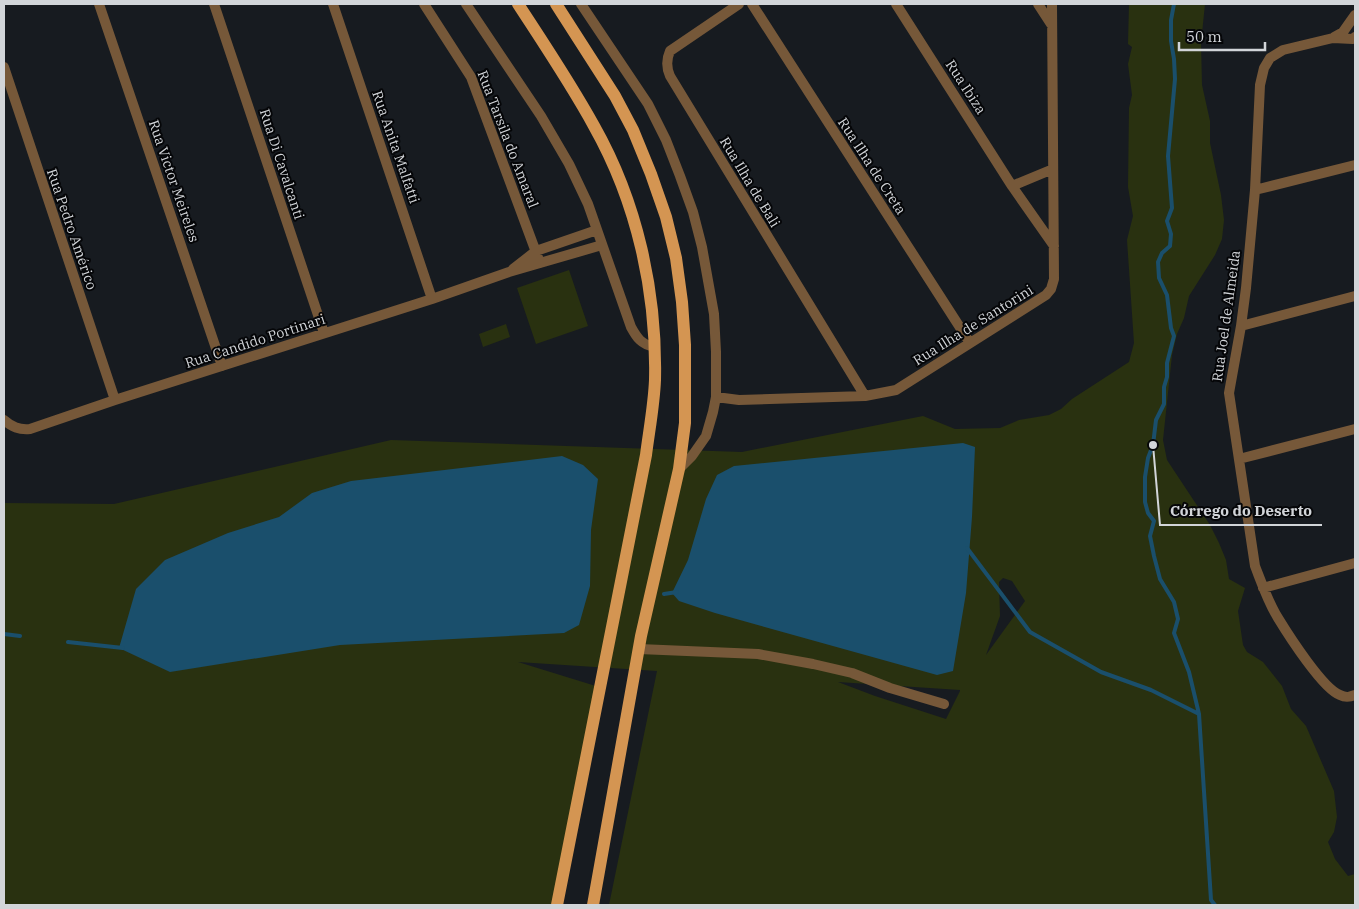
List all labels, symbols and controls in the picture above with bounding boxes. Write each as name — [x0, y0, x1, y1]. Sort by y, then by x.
scale bar — [1179, 20, 1265, 52]
text: 50 m — [1186, 27, 1222, 46]
street label: Rua Ibiza — [942, 56, 990, 118]
street label: Rua Tarsila do Amaral — [473, 68, 543, 210]
street label: Rua Anita Malfatti — [368, 88, 424, 206]
street label: Rua Di Cavalcanti — [256, 106, 308, 222]
street label: Rua Ilha de Creta — [834, 114, 910, 218]
street label: Rua Victor Meireles — [145, 117, 203, 245]
street label: Rua Ilha de Bali — [716, 133, 784, 231]
street label: Rua Pedro Américo — [43, 166, 101, 292]
street label: Rua Joel de Almeida — [1208, 249, 1244, 383]
street label: Rua Ilha de Santorini — [910, 281, 1036, 369]
street label: Rua Candido Portinari — [183, 310, 327, 372]
callout: Córrego do Deserto — [1160, 495, 1322, 525]
text: Córrego do Deserto — [1170, 501, 1312, 520]

